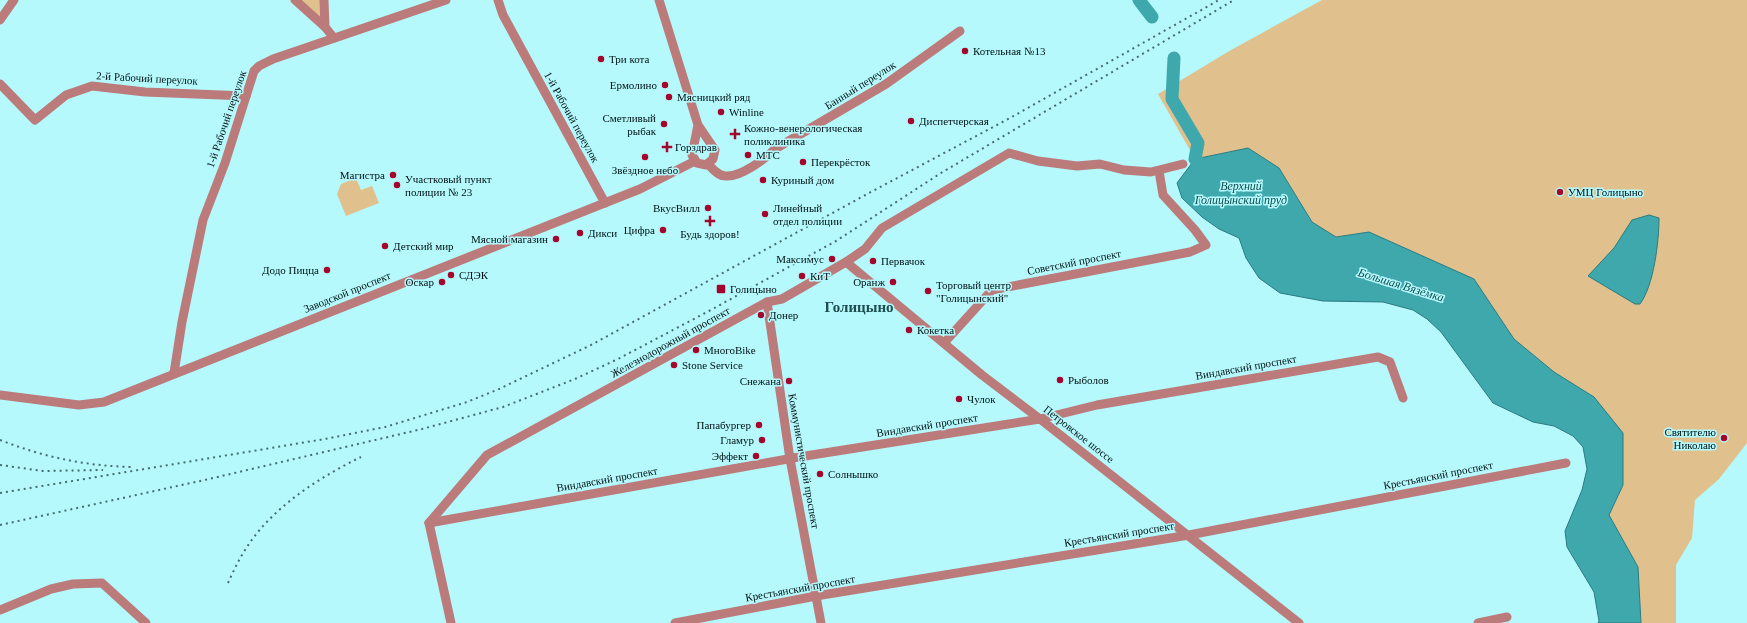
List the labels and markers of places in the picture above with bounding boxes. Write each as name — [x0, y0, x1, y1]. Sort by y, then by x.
place label: Котельная №13 — [973, 45, 1046, 57]
marker: Котельная №13 — [960, 46, 970, 56]
place label: Три кота — [609, 53, 650, 65]
marker: Три кота — [596, 54, 606, 64]
place label: Ермолино — [610, 79, 657, 91]
marker: Ермолино — [660, 80, 670, 90]
place label: Мясницкий ряд — [677, 91, 751, 103]
marker: Мясницкий ряд — [664, 92, 674, 102]
place label: Winline — [729, 106, 764, 118]
marker: Winline — [716, 107, 726, 117]
place label: Сметливый рыбак — [602, 112, 657, 137]
place label: Диспетчерская — [919, 115, 989, 127]
marker: Диспетчерская — [906, 116, 916, 126]
marker: Сметливый рыбак — [659, 119, 669, 129]
place label: Кожно-венерологическая поликлиника — [744, 122, 862, 147]
marker: Кожно-венерологическая поликлиника — [729, 128, 741, 140]
place label: Горздрав — [675, 141, 717, 153]
marker: Горздрав — [662, 142, 672, 152]
place label: МТС — [756, 149, 780, 161]
marker: МТС — [743, 150, 753, 160]
marker: Звёздное небо — [640, 152, 650, 162]
place label: Перекрёсток — [811, 156, 871, 168]
marker: Перекрёсток — [798, 157, 808, 167]
place label: Звёздное небо — [612, 164, 679, 176]
place label: Магистра — [340, 169, 385, 181]
marker: Магистра — [388, 170, 398, 180]
place label: Участковый пункт полиции № 23 — [405, 173, 492, 198]
place label: Куриный дом — [771, 174, 834, 186]
marker: Куриный дом — [758, 175, 768, 185]
marker: Участковый пункт полиции № 23 — [392, 180, 402, 190]
place label: УМЦ Голицыно — [1568, 186, 1644, 198]
marker: УМЦ Голицыно — [1555, 187, 1565, 197]
place label: ВкусВилл — [653, 202, 700, 214]
place label: Линейный отдел полиции — [773, 202, 842, 227]
marker: ВкусВилл — [703, 203, 713, 213]
marker: Линейный отдел полиции — [760, 209, 770, 219]
marker: Будь здоров! — [705, 216, 715, 226]
place label: Цифра — [624, 224, 655, 236]
marker: Цифра — [658, 225, 668, 235]
place label: Дикси — [588, 227, 617, 239]
marker: Дикси — [575, 228, 585, 238]
place label: Будь здоров! — [680, 228, 740, 240]
place label: Мясной магазин — [471, 233, 548, 245]
marker: Мясной магазин — [551, 234, 561, 244]
place label: Детский мир — [393, 240, 454, 252]
marker: Детский мир — [380, 241, 390, 251]
place label: Максимус — [776, 253, 824, 265]
marker: Максимус — [827, 254, 837, 264]
place label: Первачок — [881, 255, 926, 267]
marker: Первачок — [868, 256, 878, 266]
place label: Додо Пицца — [262, 264, 319, 276]
marker: Додо Пицца — [322, 265, 332, 275]
place label: СДЭК — [459, 269, 489, 281]
marker: СДЭК — [446, 270, 456, 280]
place label: КиТ — [810, 270, 830, 282]
marker: КиТ — [797, 271, 807, 281]
place label: Оскар — [406, 276, 434, 288]
place label: Оранж — [853, 276, 885, 288]
marker: Оскар — [437, 277, 447, 287]
marker: Оранж — [888, 277, 898, 287]
place label: Торговый центр "Голицынский" — [936, 279, 1011, 304]
marker: Голицыно — [715, 283, 727, 295]
place label: Голицыно — [730, 283, 777, 295]
marker: Торговый центр "Голицынский" — [923, 286, 933, 296]
place label: Донер — [769, 309, 799, 321]
marker: Донер — [756, 310, 766, 320]
place label: Кокетка — [917, 324, 954, 336]
marker: Кокетка — [904, 325, 914, 335]
place label: МногоBike — [704, 344, 756, 356]
marker: МногоBike — [691, 345, 701, 355]
place label: Stone Service — [682, 359, 743, 371]
marker: Stone Service — [669, 360, 679, 370]
place label: Рыболов — [1068, 374, 1109, 386]
place label: Снежана — [740, 375, 781, 387]
marker: Рыболов — [1055, 375, 1065, 385]
marker: Снежана — [784, 376, 794, 386]
place label: Чулок — [967, 393, 996, 405]
marker: Чулок — [954, 394, 964, 404]
place label: Папабургер — [697, 419, 751, 431]
marker: Папабургер — [754, 420, 764, 430]
place label: Святителю Николаю — [1664, 426, 1716, 451]
marker: Святителю Николаю — [1719, 433, 1729, 443]
place label: Гламур — [720, 434, 754, 446]
marker: Гламур — [757, 435, 767, 445]
place label: Эффект — [712, 450, 748, 462]
marker: Эффект — [751, 451, 761, 461]
place label: Солнышко — [828, 468, 879, 480]
marker: Солнышко — [815, 469, 825, 479]

